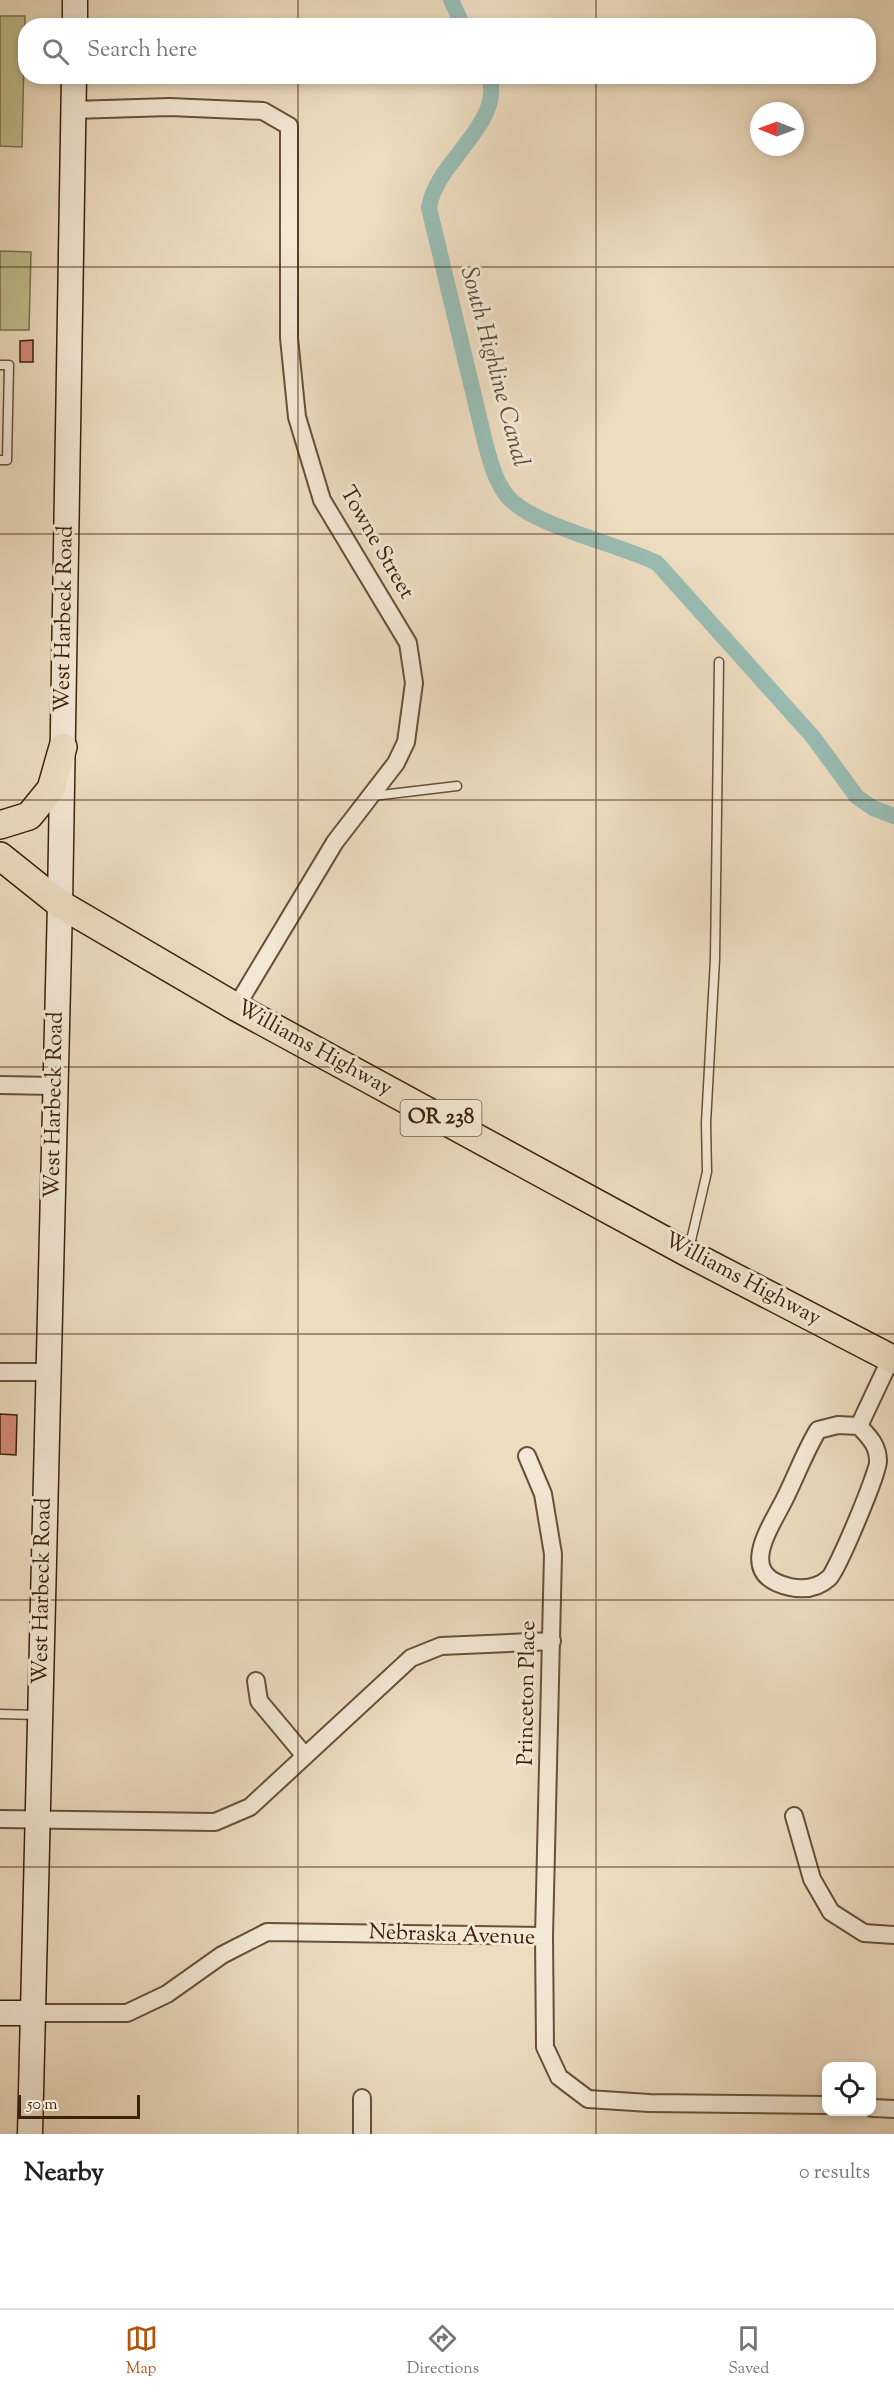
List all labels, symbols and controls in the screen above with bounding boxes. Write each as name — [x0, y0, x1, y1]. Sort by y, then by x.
search box — [18, 18, 876, 84]
icon: search — [39, 35, 72, 68]
text: Search here — [87, 35, 197, 67]
north arrow — [750, 102, 804, 156]
water label: South Highline Canal — [451, 263, 537, 471]
street label: Towne Street — [331, 480, 422, 606]
street label: West Harbeck Road — [47, 525, 83, 713]
street label: Williams Highway — [230, 993, 398, 1105]
street label: West Harbeck Road — [37, 1011, 73, 1199]
road number: OR 238 — [400, 1100, 482, 1136]
street label: Williams Highway — [658, 1225, 826, 1335]
street label: West Harbeck Road — [25, 1497, 61, 1685]
street label: Princeton Place — [511, 1620, 545, 1766]
street label: Nebraska Avenue — [368, 1917, 536, 1955]
map controls — [822, 2062, 876, 2116]
button: locate — [822, 2062, 876, 2116]
scale bar — [18, 2092, 140, 2120]
text: 50 m — [27, 2094, 58, 2117]
text: Nearby — [24, 2155, 104, 2192]
text: 0 results — [799, 2159, 870, 2188]
tab: Map — [125, 2322, 158, 2381]
tab: Directions — [407, 2322, 479, 2381]
tab: Saved — [728, 2322, 769, 2381]

